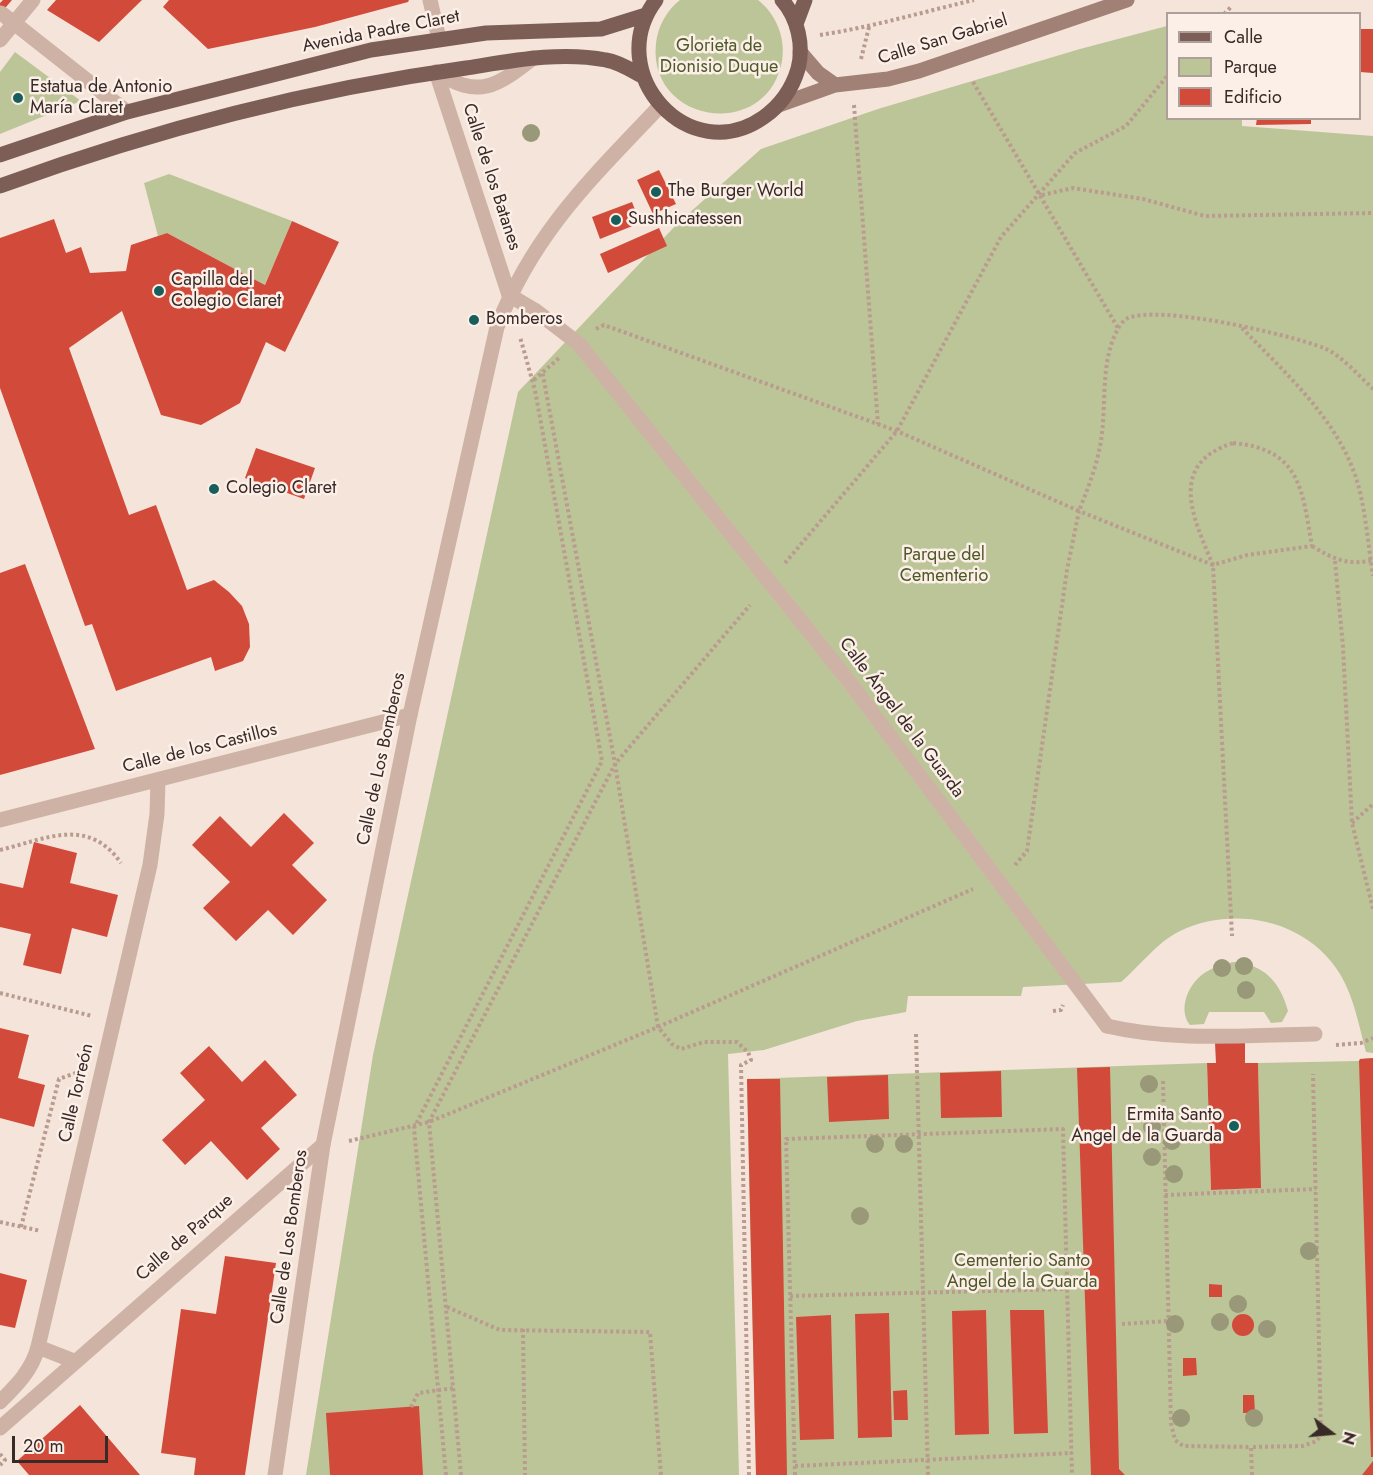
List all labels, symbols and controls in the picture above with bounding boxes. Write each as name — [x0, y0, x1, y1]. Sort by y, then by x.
street label: Avenida Padre Claret — [301, 6, 461, 58]
street label: Calle San Gabriel — [876, 10, 1010, 70]
legend — [1166, 12, 1361, 120]
text: Calle — [1224, 24, 1263, 50]
park label: Glorieta de Dionisio Duque — [660, 36, 778, 78]
text: Parque — [1224, 54, 1277, 80]
place label: Estatua de Antonio María Claret — [30, 77, 172, 119]
text: Edificio — [1224, 84, 1282, 110]
marker: Estatua de Antonio María Claret — [11, 91, 25, 105]
street label: Calle de los Batanes — [457, 101, 525, 253]
place label: The Burger World — [668, 181, 804, 203]
marker: The Burger World — [649, 185, 663, 199]
place label: Sushhicatessen — [628, 209, 742, 231]
marker: Sushhicatessen — [609, 213, 623, 227]
place label: Capilla del Colegio Claret — [171, 270, 281, 312]
marker: Capilla del Colegio Claret — [152, 284, 166, 298]
place label: Bomberos — [486, 309, 562, 331]
marker: Bomberos — [467, 313, 481, 327]
place label: Colegio Claret — [226, 478, 336, 500]
marker: Colegio Claret — [207, 482, 221, 496]
park label: Parque del Cementerio — [900, 545, 988, 588]
street label: Calle Ángel de la Guarda — [834, 634, 968, 802]
street label: Calle de Los Bomberos — [353, 671, 411, 847]
street label: Calle de los Castillos — [121, 719, 279, 779]
street label: Calle Torreón — [55, 1041, 99, 1145]
place label: Ermita Santo Angel de la Guarda — [1071, 1105, 1222, 1148]
marker: Ermita Santo Angel de la Guarda — [1227, 1119, 1241, 1133]
street label: Calle de Los Bomberos — [267, 1148, 313, 1326]
street label: Calle de Parque — [132, 1190, 238, 1286]
park label: Cementerio Santo Angel de la Guarda — [947, 1251, 1097, 1294]
north arrow — [1301, 1403, 1361, 1463]
scale bar — [15, 1424, 111, 1462]
text: N — [1336, 1429, 1362, 1447]
text: 20 m — [23, 1433, 63, 1459]

